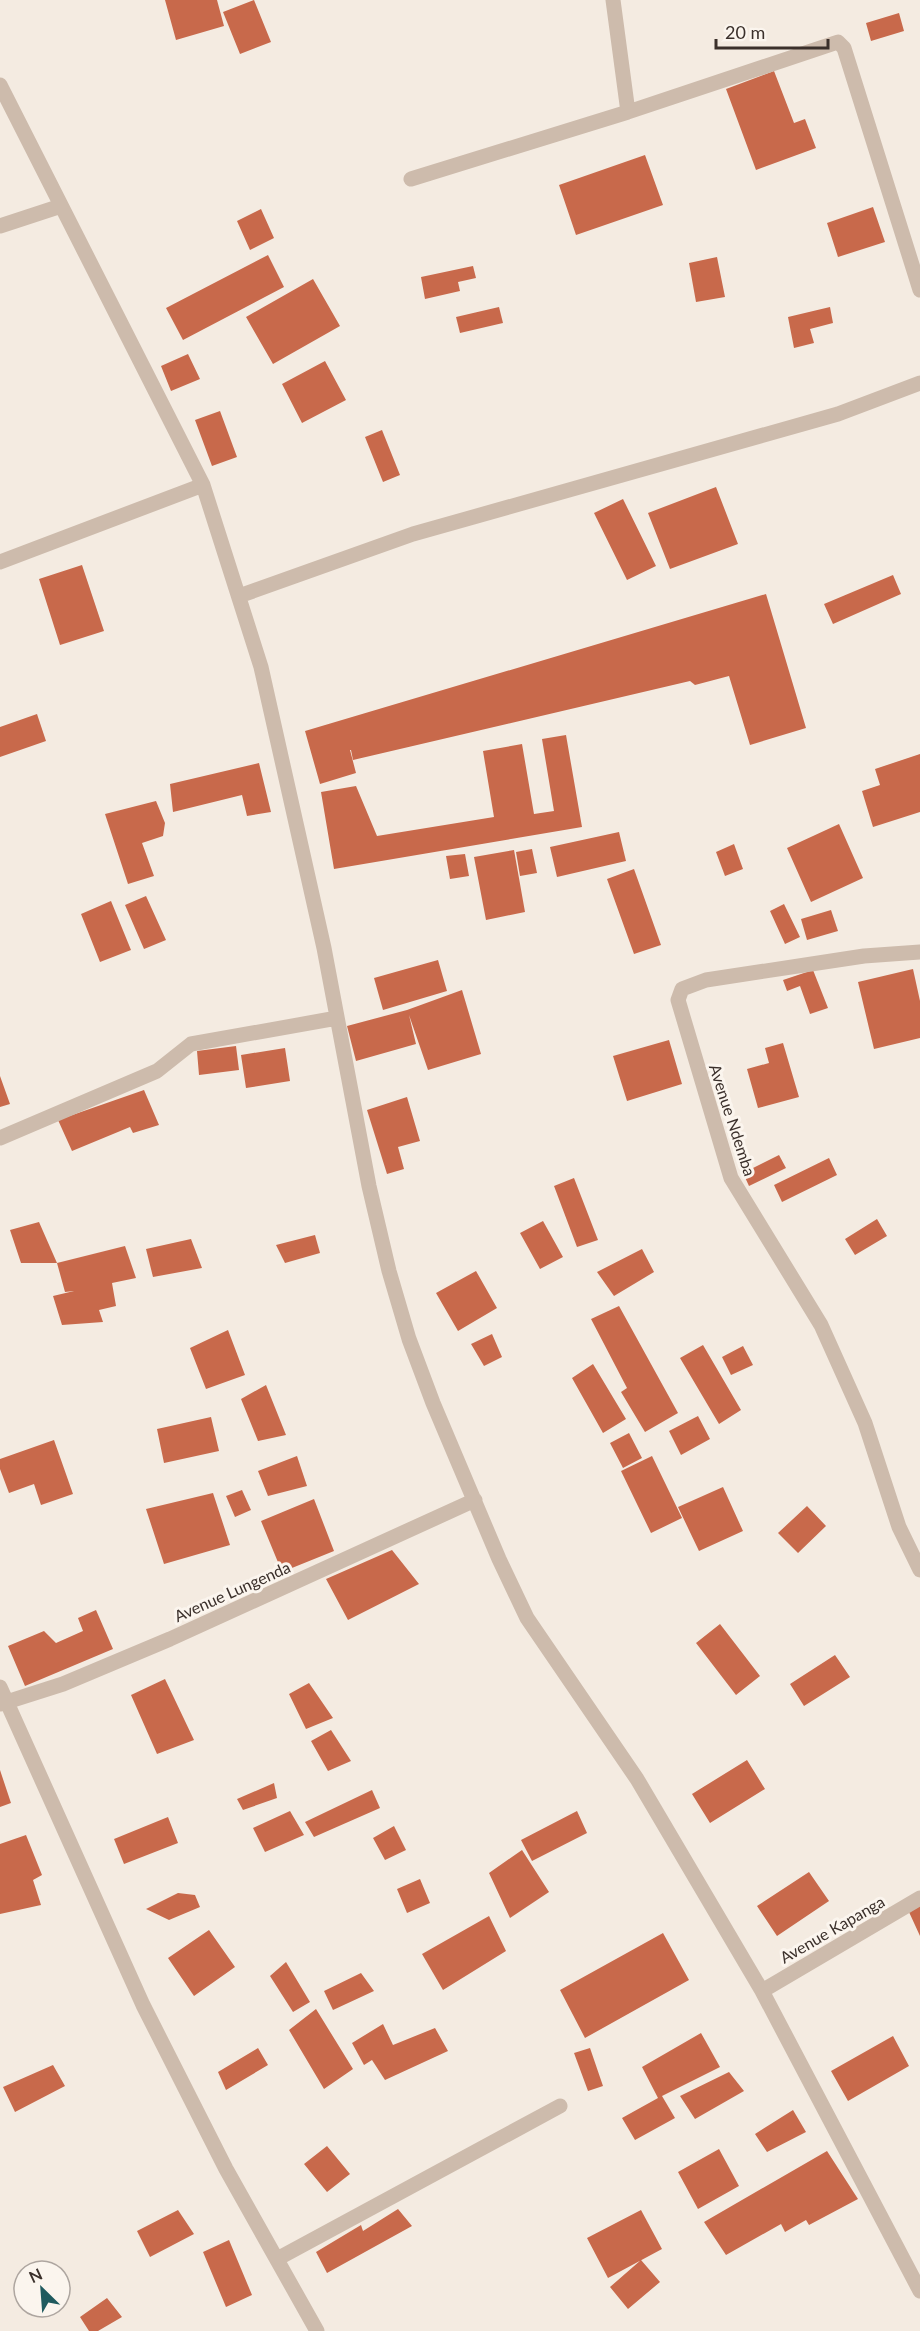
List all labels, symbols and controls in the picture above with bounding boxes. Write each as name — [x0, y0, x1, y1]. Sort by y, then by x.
scale bar — [716, 12, 828, 50]
text: 20 m — [725, 21, 765, 43]
street label: Avenue Ndemba — [706, 1062, 760, 1178]
street label: Avenue Lungenda — [171, 1557, 293, 1625]
street label: Avenue Kapanga — [776, 1891, 888, 1967]
north arrow — [12, 2259, 72, 2319]
text: N — [26, 2264, 45, 2286]

